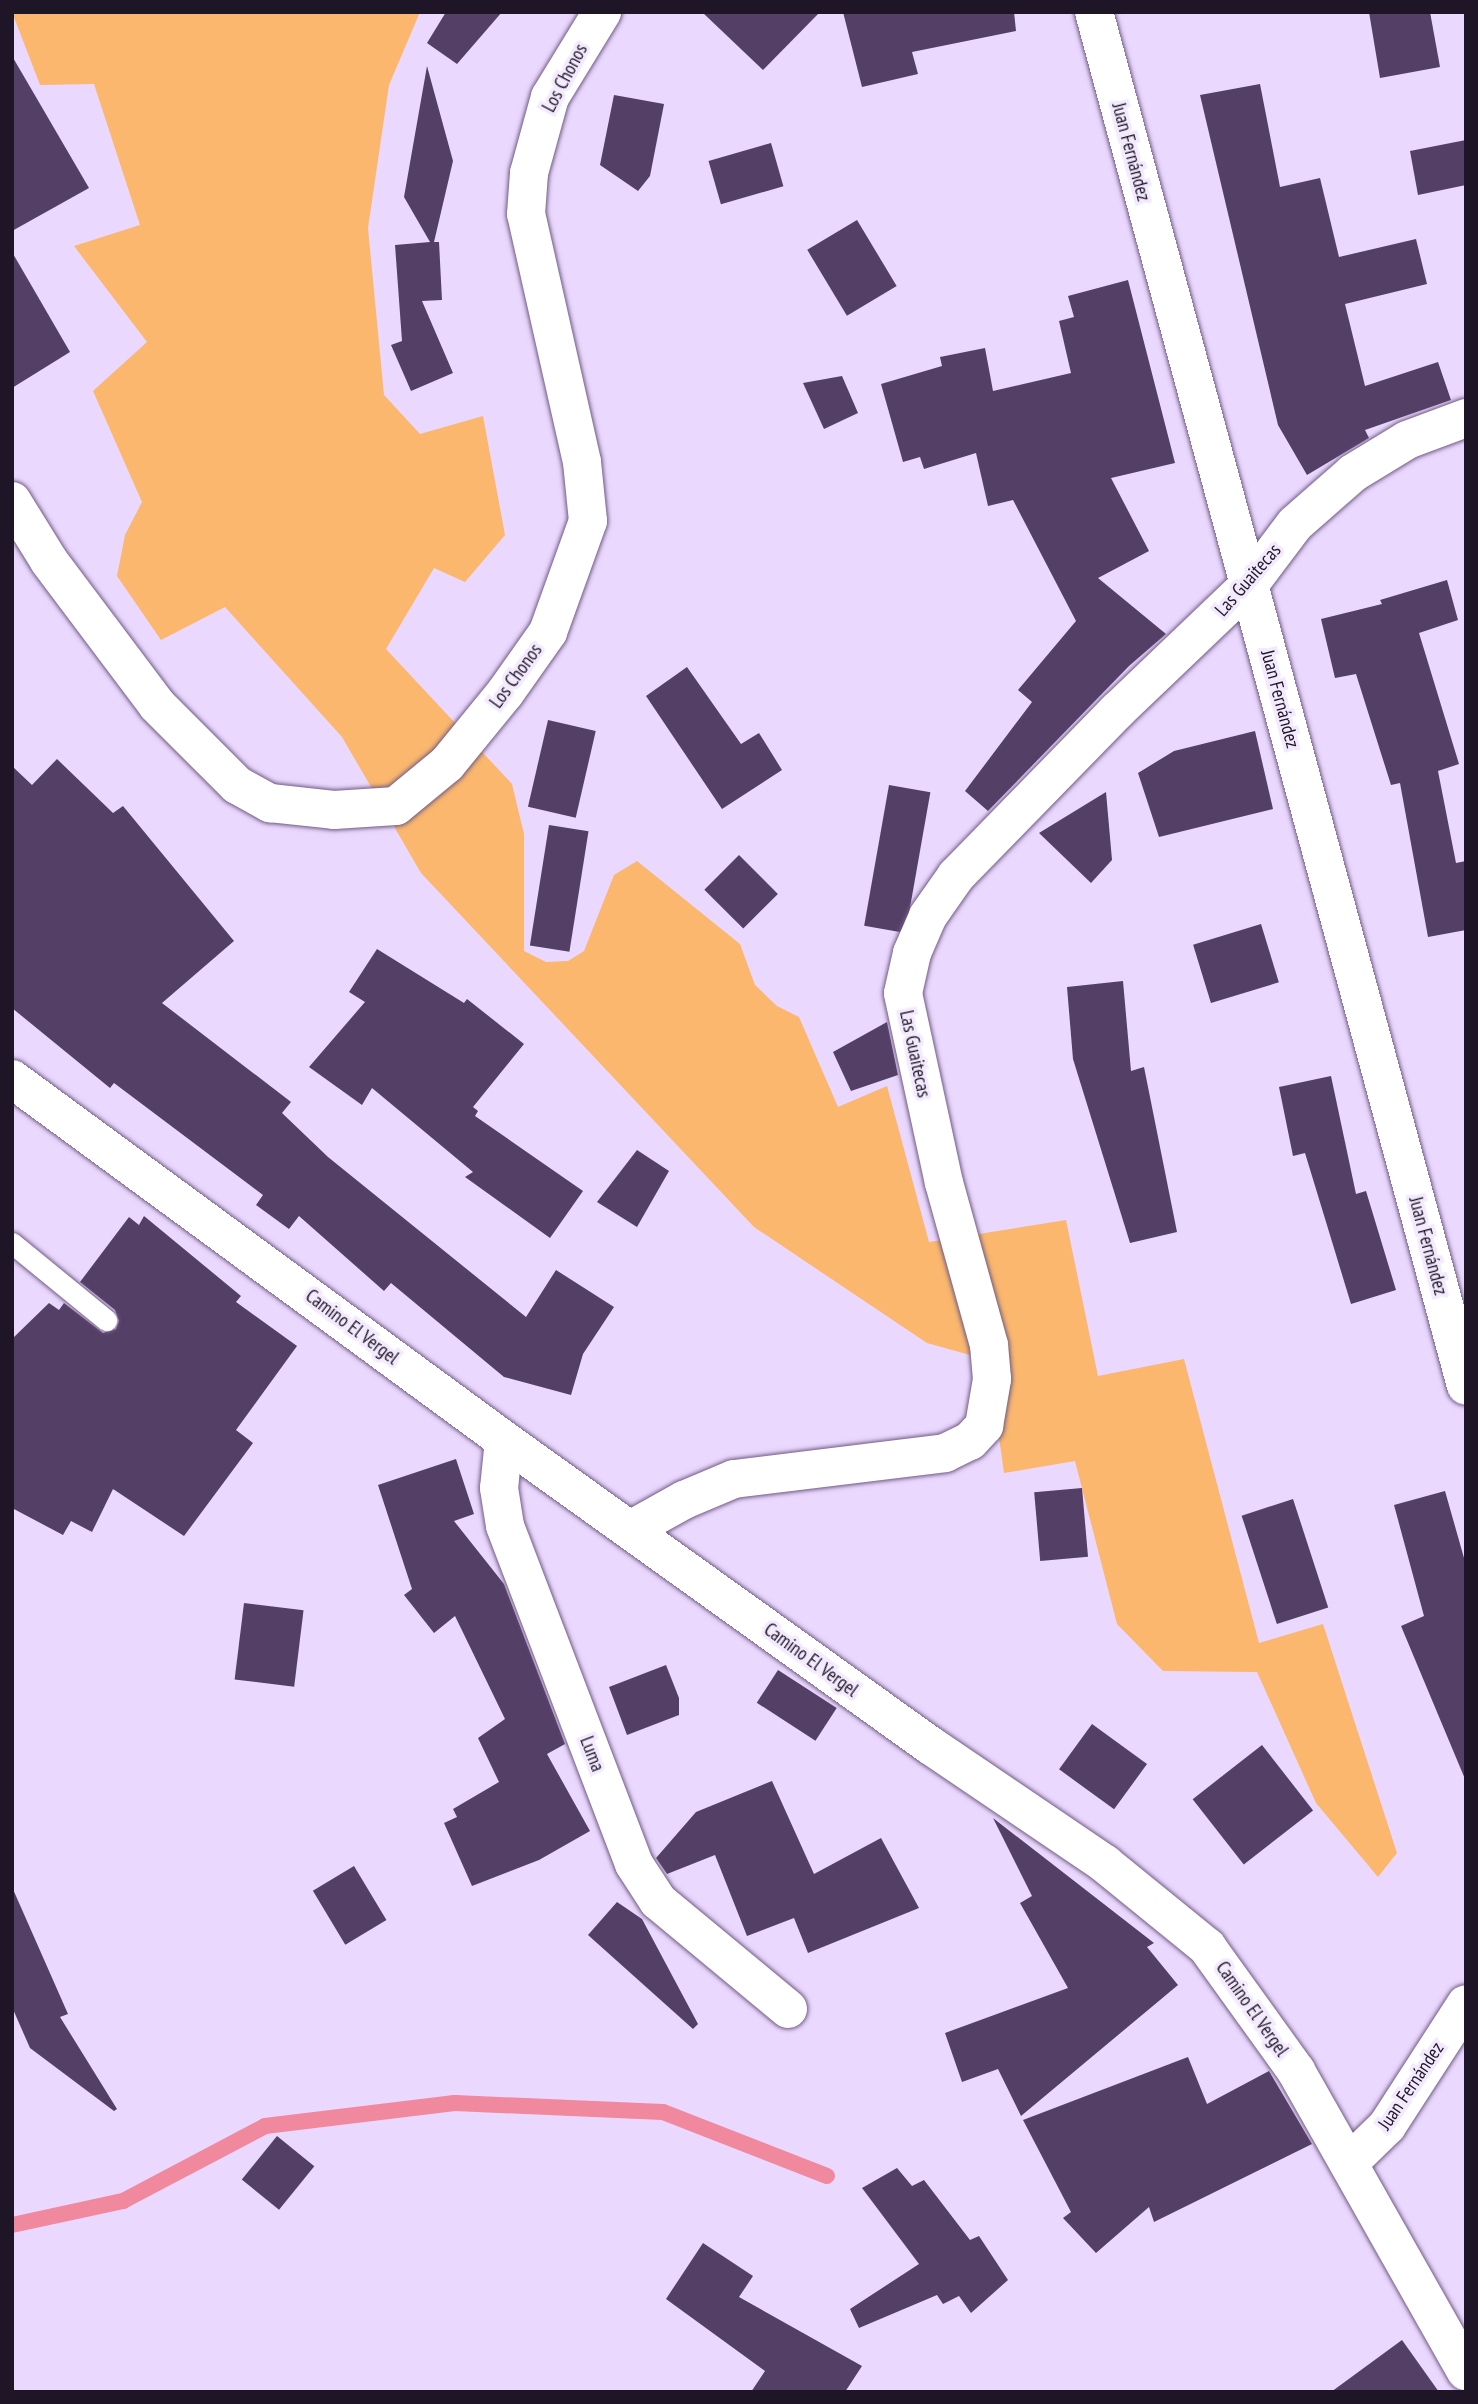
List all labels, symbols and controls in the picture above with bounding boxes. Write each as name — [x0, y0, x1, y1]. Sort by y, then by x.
street label: Los Chonos — [538, 40, 592, 116]
street label: Juan Fernández — [1107, 100, 1155, 204]
street label: Las Guaitecas — [1210, 539, 1286, 621]
street label: Los Chonos — [485, 639, 547, 713]
street label: Juan Fernández — [1256, 647, 1304, 751]
street label: Las Guaitecas — [895, 1008, 935, 1100]
street label: Juan Fernández — [1404, 1194, 1452, 1298]
street label: Camino El Vergel — [301, 1284, 403, 1370]
street label: Camino El Vergel — [759, 1618, 863, 1702]
street label: Luma — [575, 1733, 609, 1775]
street label: Camino El Vergel — [1211, 1957, 1293, 2061]
street label: Juan Fernández — [1373, 2038, 1449, 2134]

